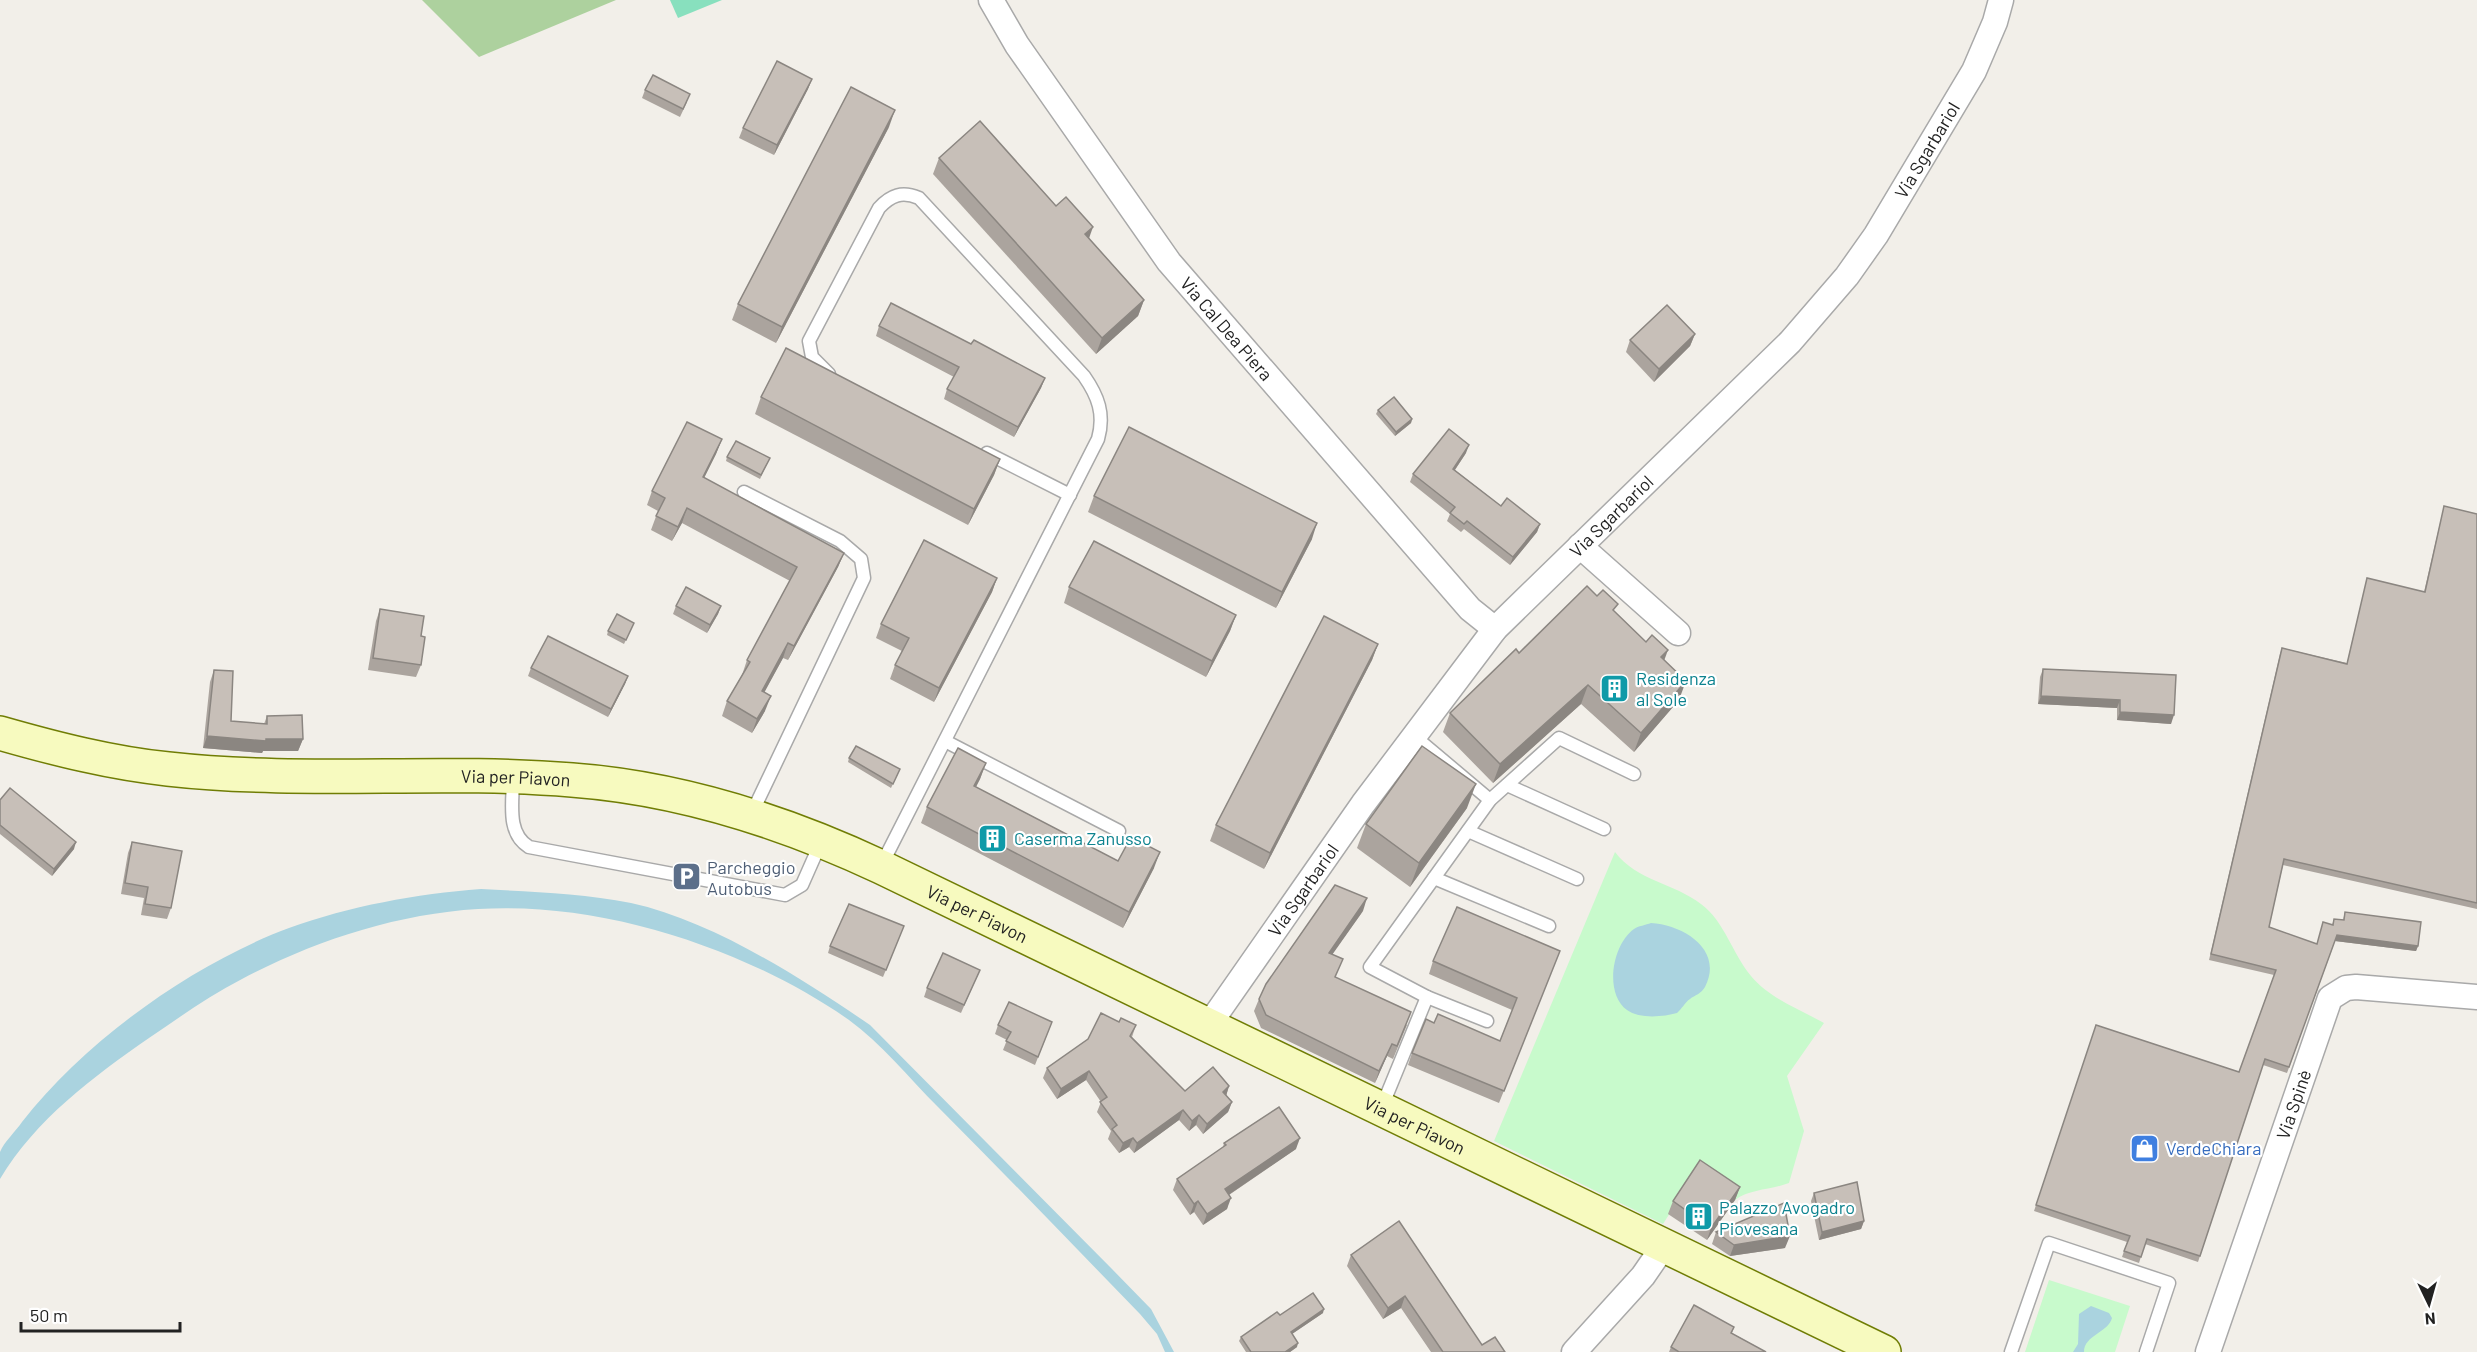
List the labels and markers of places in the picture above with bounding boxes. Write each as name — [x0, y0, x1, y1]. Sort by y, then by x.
place label: Residenza al Sole — [1636, 667, 1716, 710]
building icon: Residenza al Sole — [1599, 672, 1631, 704]
building icon: Caserma Zanusso — [977, 822, 1009, 854]
place label: Caserma Zanusso — [1014, 827, 1152, 849]
place label: Parcheggio Autobus — [707, 856, 795, 899]
parking icon: Parcheggio Autobus — [670, 861, 702, 893]
shop icon: VerdeChiara — [2129, 1132, 2161, 1164]
place label: VerdeChiara — [2166, 1137, 2261, 1159]
place label: Palazzo Avogadro Piovesana — [1719, 1196, 1855, 1239]
building icon: Palazzo Avogadro Piovesana — [1682, 1201, 1714, 1233]

